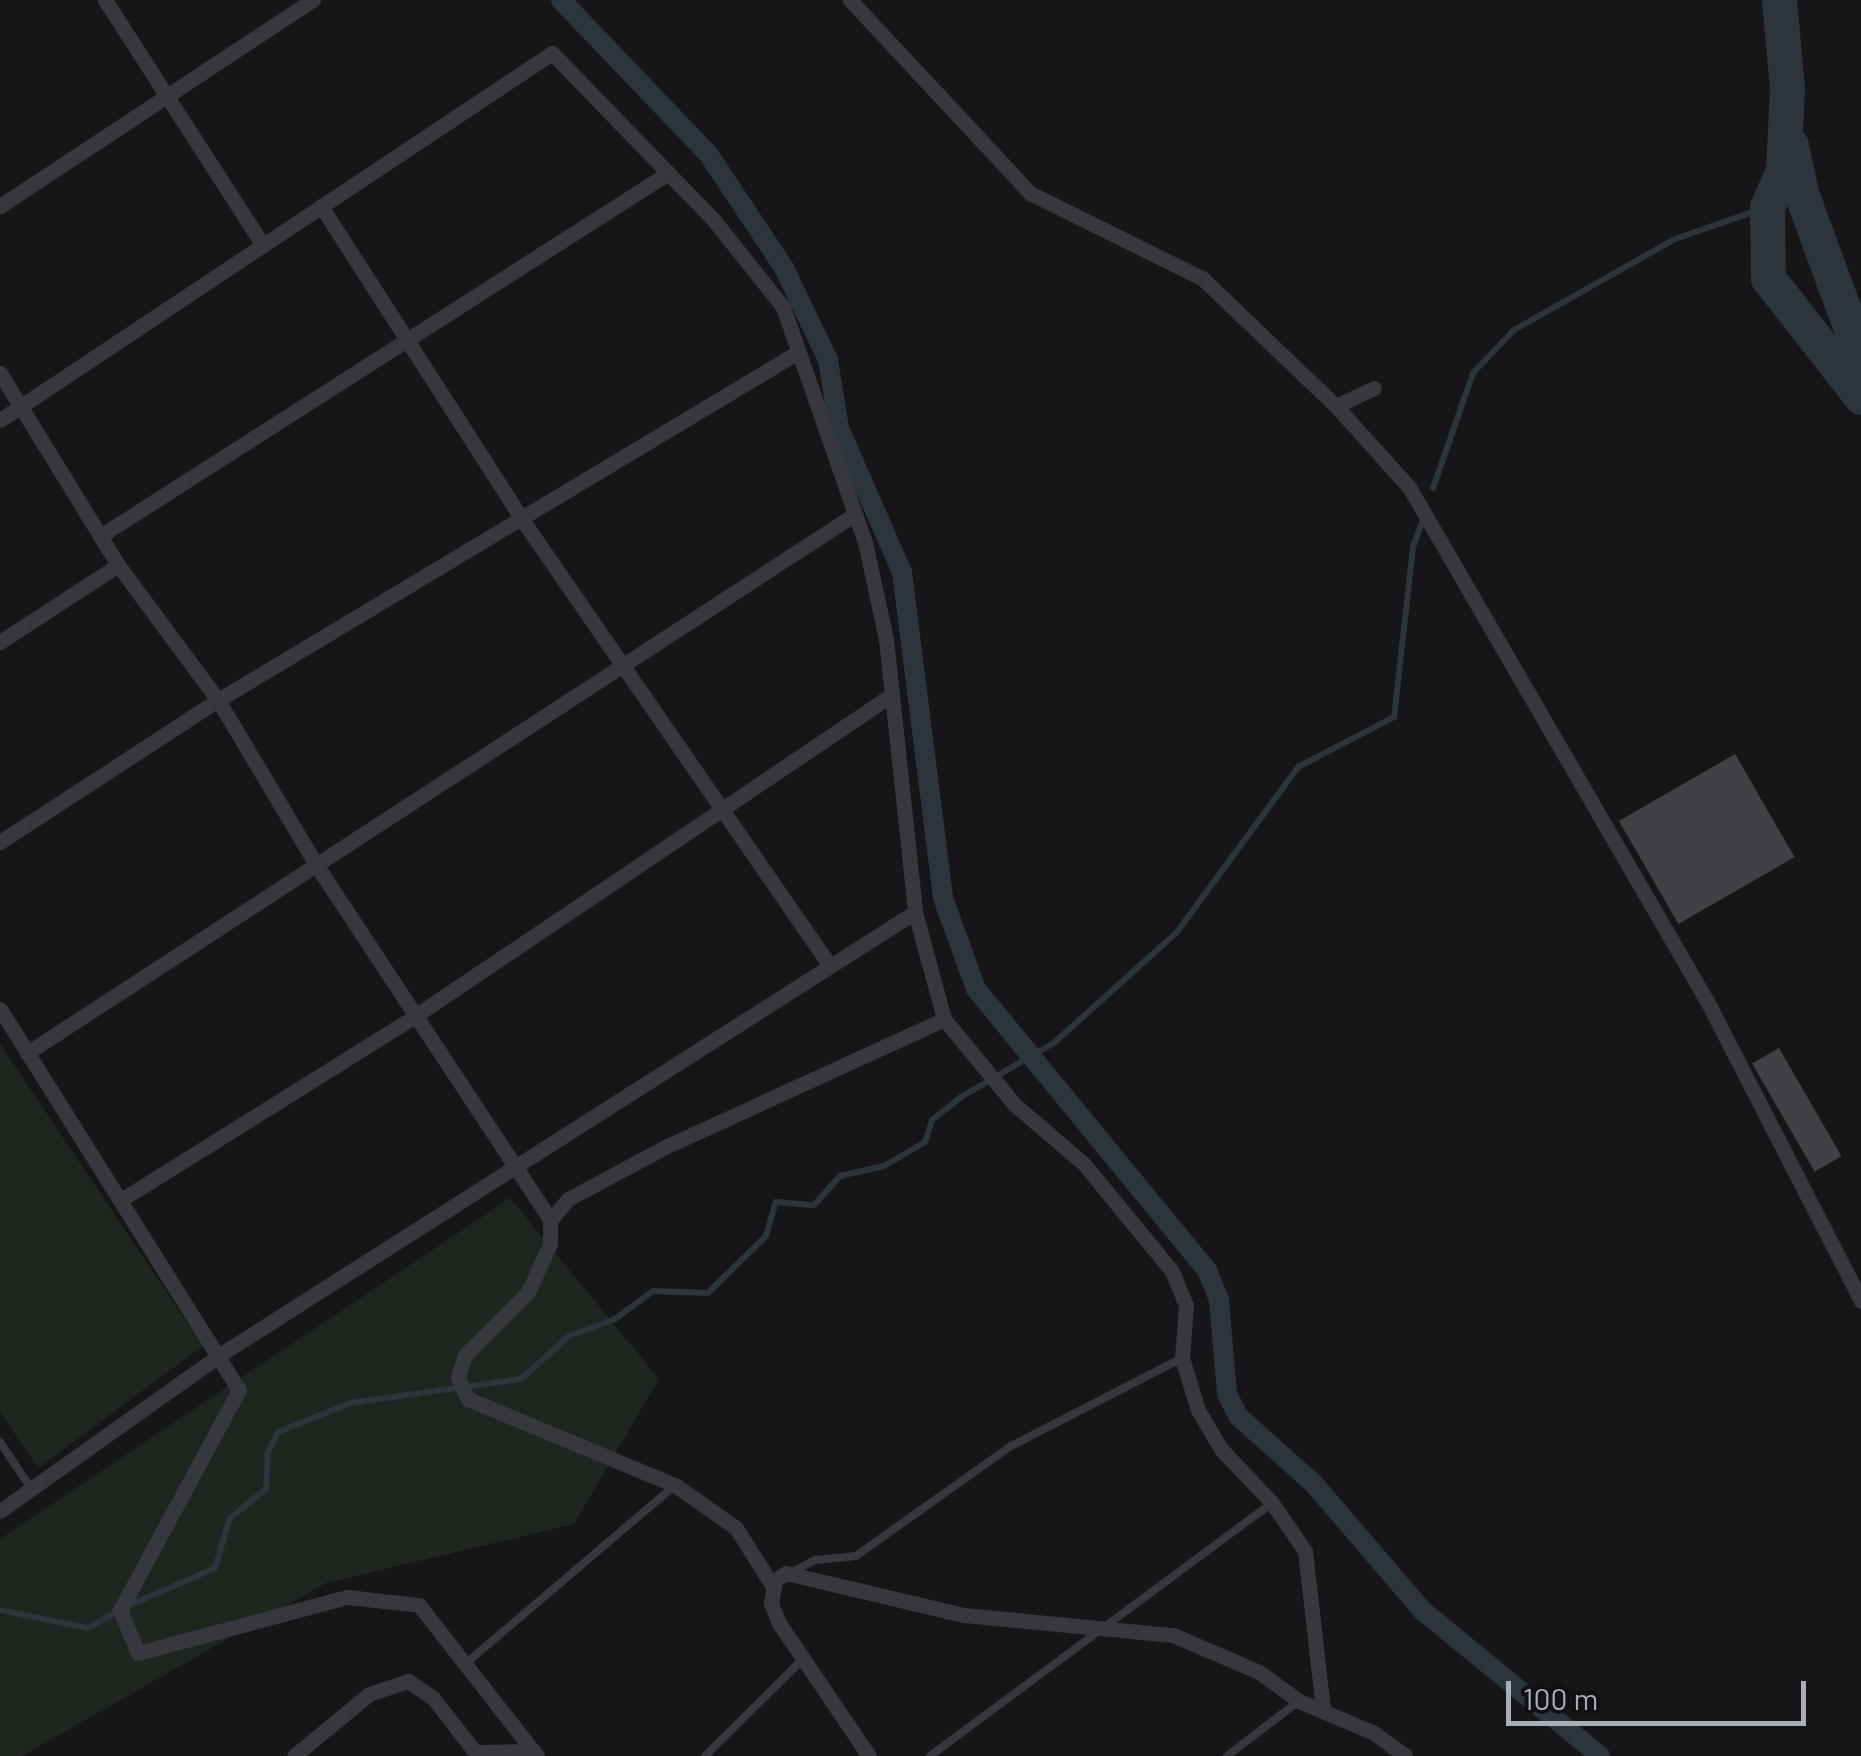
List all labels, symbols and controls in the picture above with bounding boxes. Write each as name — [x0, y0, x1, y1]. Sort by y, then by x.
scale bar — [1511, 1661, 1811, 1723]
text: 100 m — [1523, 1680, 1598, 1716]

